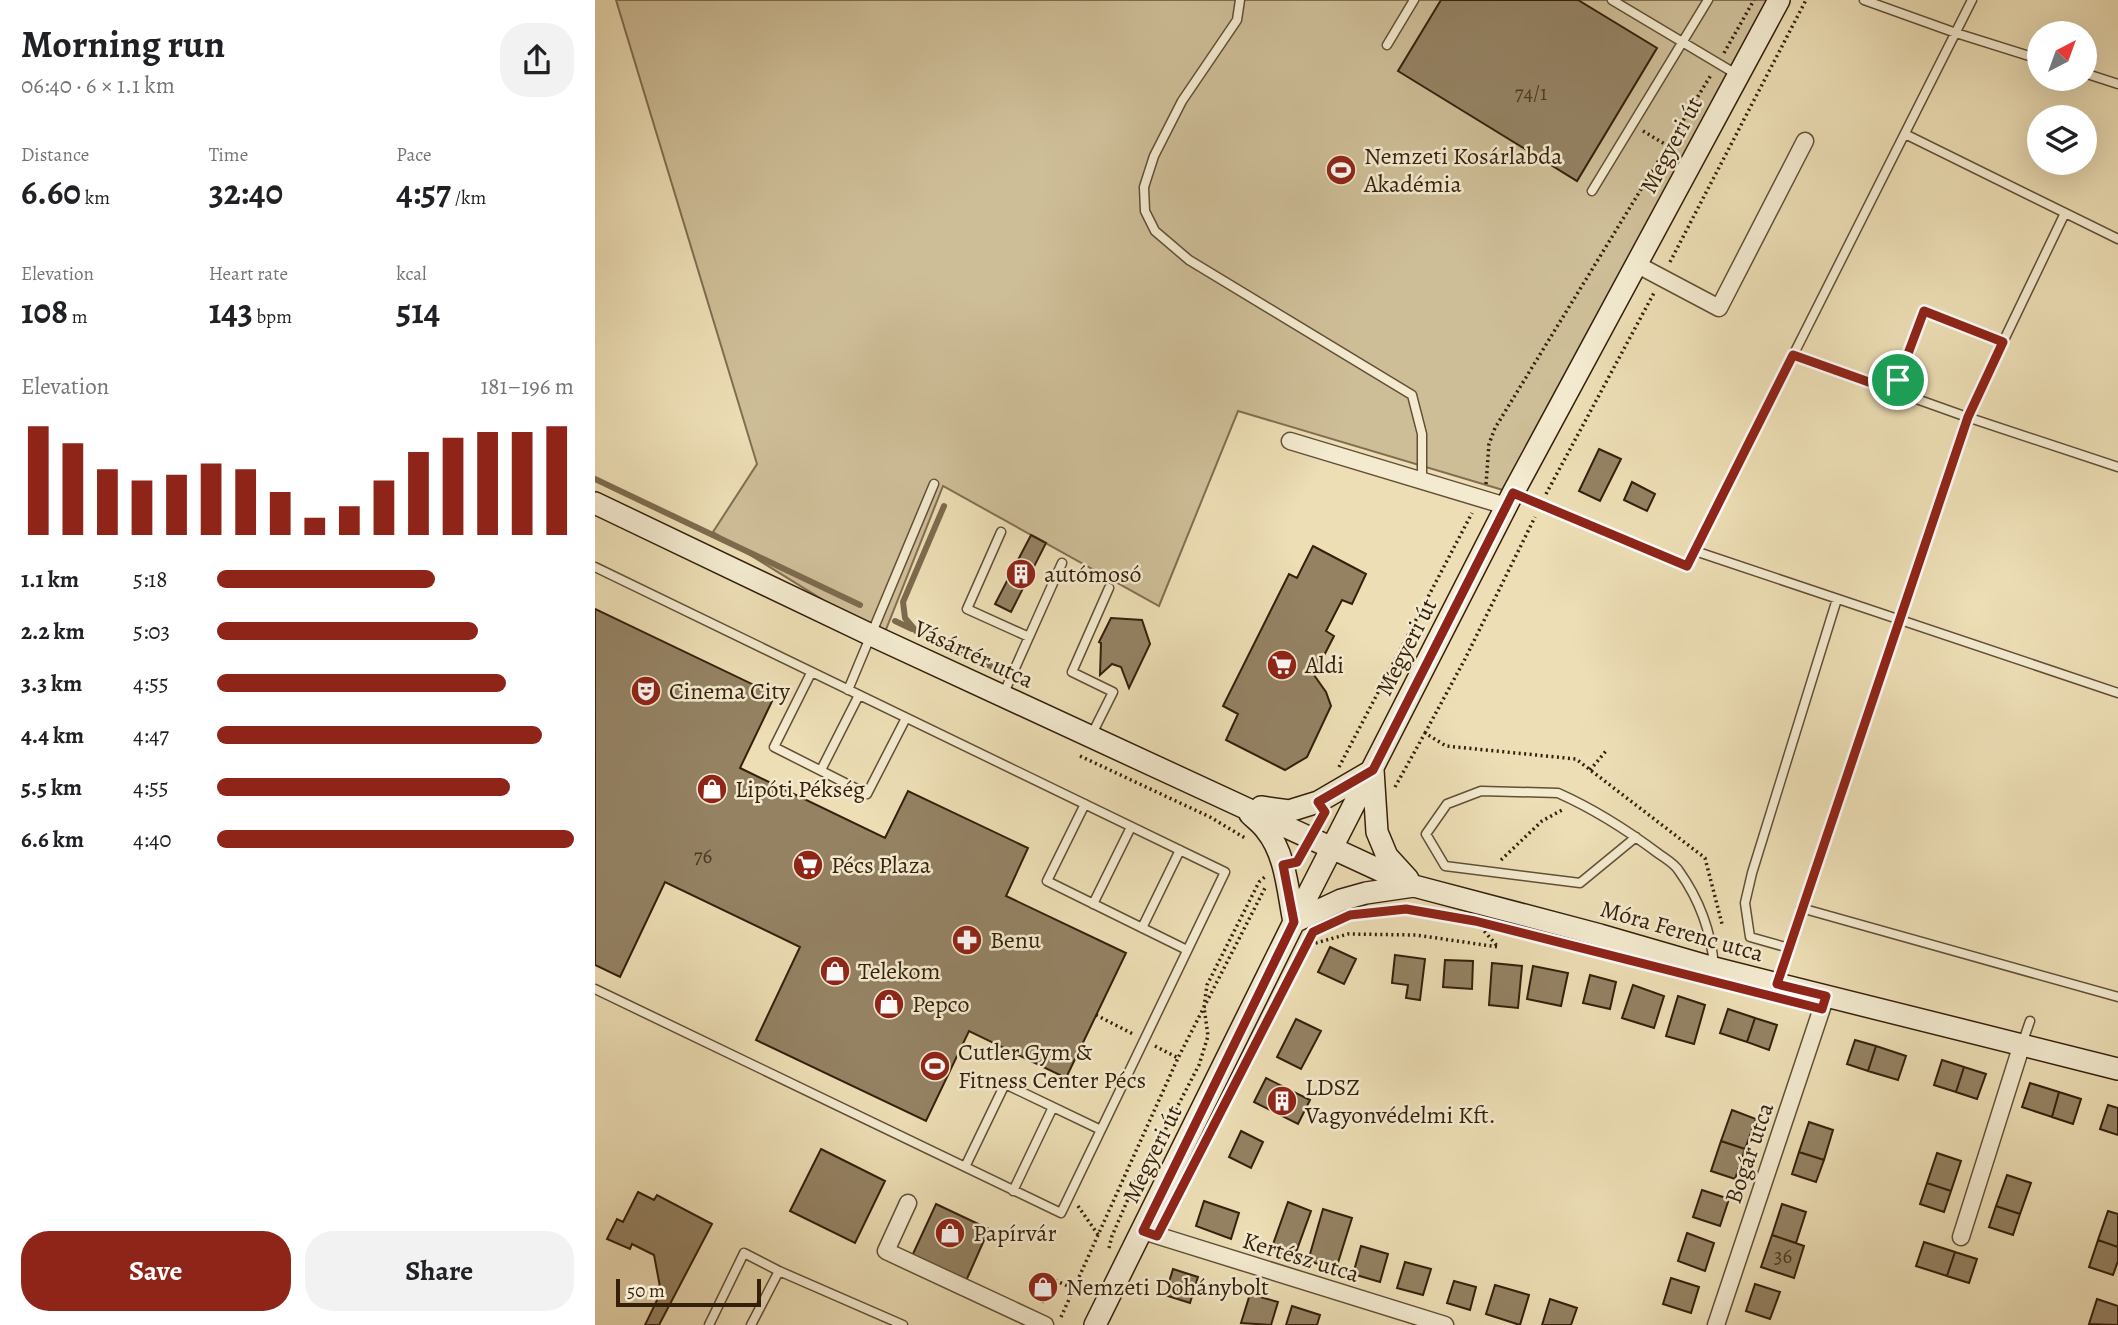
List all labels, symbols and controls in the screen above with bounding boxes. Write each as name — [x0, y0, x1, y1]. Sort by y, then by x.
text: Morning run — [21, 18, 225, 70]
north arrow — [2027, 21, 2097, 91]
map controls — [2027, 21, 2097, 175]
button: share — [500, 23, 574, 97]
text: 06:40 · 6 × 1.1 km — [21, 70, 175, 101]
house number: 74/1 — [1515, 79, 1547, 107]
street label: Megyeri út — [1632, 91, 1710, 199]
button: layers — [2027, 105, 2097, 175]
place label: Nemzeti Kosárlabda Akadémia — [1363, 140, 1563, 200]
text: Distance — [21, 142, 89, 168]
text: Time — [209, 142, 248, 168]
text: Pace — [396, 142, 432, 168]
sports icon: Nemzeti Kosárlabda Akadémia — [1324, 153, 1358, 187]
text: 6.60 — [21, 168, 81, 216]
text: 32:40 — [209, 168, 283, 216]
text: 4:57 — [396, 168, 451, 216]
text: km — [81, 185, 110, 211]
text: /km — [451, 185, 486, 211]
text: Elevation — [21, 261, 94, 287]
text: Heart rate — [209, 261, 288, 287]
text: kcal — [396, 261, 427, 287]
text: 108 — [21, 287, 68, 335]
text: 143 — [209, 287, 253, 335]
text: 514 — [396, 287, 440, 335]
text: m — [68, 304, 88, 330]
text: bpm — [253, 304, 292, 330]
pin — [1868, 350, 1928, 410]
icon: arrive — [1879, 361, 1917, 399]
text: Elevation — [21, 371, 109, 402]
text: 181–196 m — [480, 371, 574, 402]
building icon: autómosó — [1004, 557, 1038, 591]
place label: autómosó — [1044, 558, 1142, 590]
text: 1.1 km — [21, 564, 79, 595]
text: 5:18 — [133, 564, 167, 595]
street label: Megyeri út — [1368, 593, 1444, 701]
street label: Vásártér utca — [908, 612, 1040, 696]
text: 2.2 km — [21, 616, 85, 647]
text: 5:03 — [133, 616, 170, 647]
supermarket icon: Aldi — [1265, 648, 1299, 682]
place label: Aldi — [1304, 649, 1344, 681]
text: 3.3 km — [21, 668, 82, 699]
text: 4:55 — [133, 668, 169, 699]
theatre icon: Cinema City — [629, 674, 663, 708]
place label: Cinema City — [669, 675, 790, 707]
text: 4.4 km — [21, 720, 84, 751]
text: 4:47 — [133, 720, 169, 751]
text: 5.5 km — [21, 772, 82, 803]
text: 4:55 — [133, 772, 169, 803]
shop icon: Lipóti Pékség — [695, 772, 729, 806]
place label: Lipóti Pékség — [735, 773, 865, 805]
text: 6.6 km — [21, 824, 84, 855]
text: 4:40 — [133, 824, 172, 855]
house number: 76 — [694, 842, 713, 870]
supermarket icon: Pécs Plaza — [791, 848, 825, 882]
place label: Pécs Plaza — [831, 849, 932, 881]
street label: Móra Ferenc utca — [1597, 892, 1768, 970]
pharmacy icon: Benu — [950, 923, 984, 957]
place label: Benu — [990, 924, 1041, 956]
shop icon: Telekom — [818, 954, 852, 988]
place label: Telekom — [858, 955, 940, 987]
shop icon: Pepco — [872, 987, 906, 1021]
place label: Pepco — [912, 988, 969, 1020]
place label: Cutler Gym & Fitness Center Pécs — [958, 1036, 1146, 1096]
sports icon: Cutler Gym & Fitness Center Pécs — [918, 1049, 952, 1083]
place label: LDSZ Vagyonvédelmi Kft. — [1304, 1071, 1496, 1131]
building icon: LDSZ Vagyonvédelmi Kft. — [1265, 1084, 1299, 1118]
street label: Bogár utca — [1717, 1097, 1781, 1208]
street label: Megyeri út — [1115, 1100, 1189, 1208]
shop icon: Papírvár — [933, 1216, 967, 1250]
place label: Papírvár — [973, 1217, 1057, 1249]
street label: Kertész utca — [1239, 1224, 1364, 1290]
button: Save — [21, 1231, 291, 1311]
button: Share — [305, 1231, 574, 1311]
house number: 36 — [1774, 1242, 1793, 1270]
shop icon: Nemzeti Dohánybolt — [1026, 1270, 1060, 1304]
place label: Nemzeti Dohánybolt — [1066, 1271, 1269, 1303]
scale bar — [616, 1276, 761, 1308]
text: 50 m — [627, 1278, 665, 1304]

